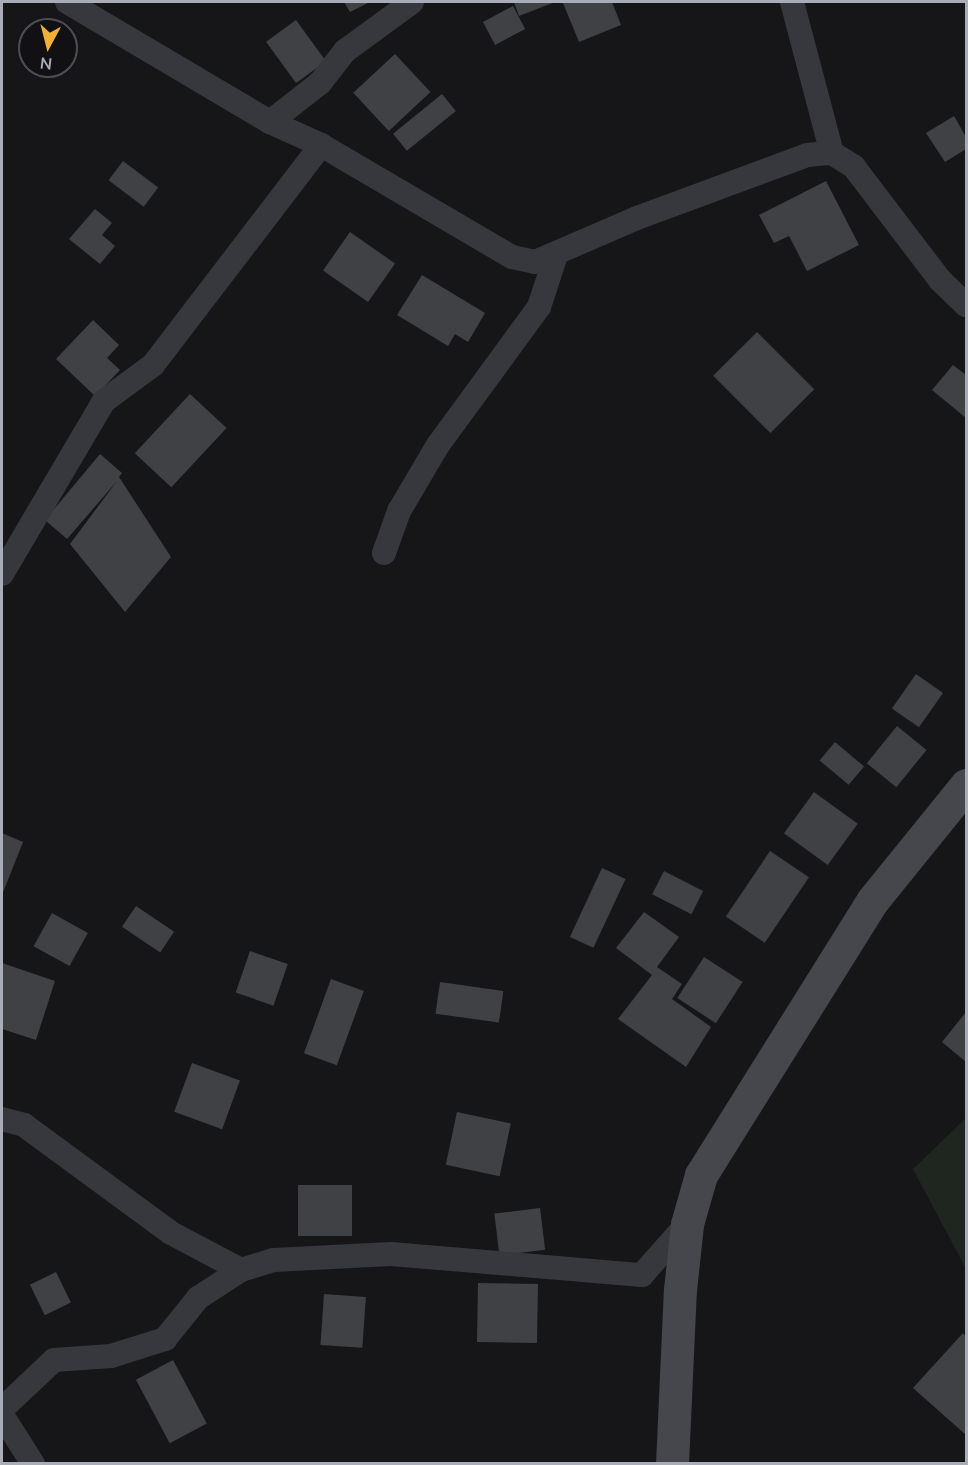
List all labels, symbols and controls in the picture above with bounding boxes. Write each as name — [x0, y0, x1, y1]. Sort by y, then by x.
north arrow — [18, 18, 78, 78]
text: N — [39, 53, 53, 75]

